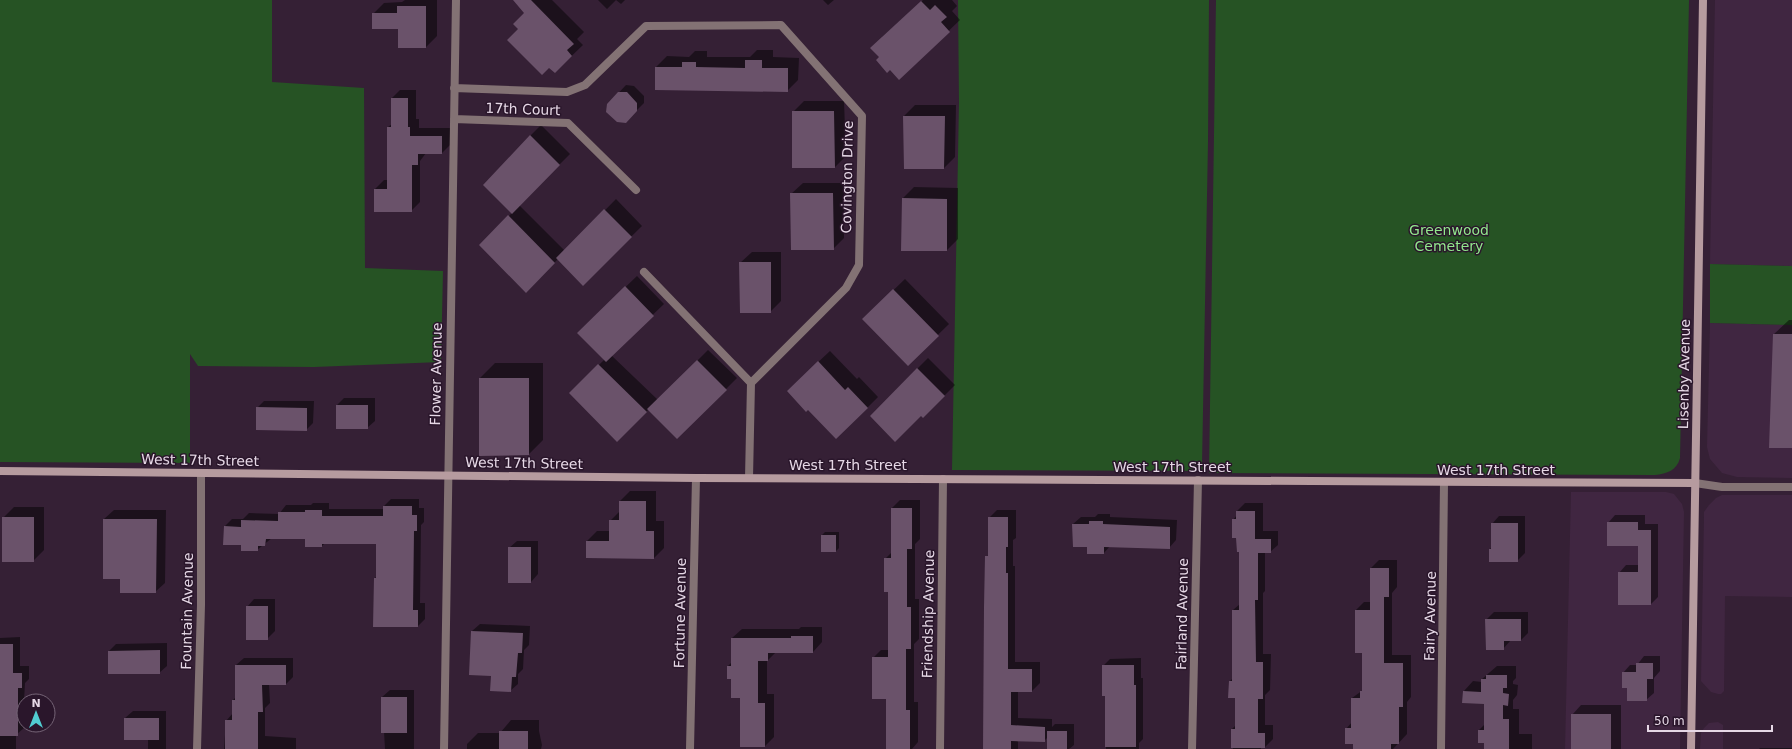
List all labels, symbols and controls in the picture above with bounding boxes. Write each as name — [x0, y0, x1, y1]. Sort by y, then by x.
street label: 17th Court — [485, 100, 561, 118]
street label: Covington Drive — [838, 120, 856, 234]
park label: Greenwood Cemetery — [1409, 222, 1489, 254]
street label: Lisenby Avenue — [1675, 319, 1693, 429]
street label: Flower Avenue — [427, 322, 445, 426]
street label: West 17th Street — [141, 451, 260, 469]
street label: West 17th Street — [465, 454, 584, 472]
street label: West 17th Street — [789, 457, 908, 473]
street label: West 17th Street — [1113, 459, 1232, 475]
street label: West 17th Street — [1437, 462, 1556, 478]
street label: Friendship Avenue — [919, 550, 937, 678]
street label: Fountain Avenue — [178, 552, 196, 670]
street label: Fortune Avenue — [671, 558, 689, 668]
street label: Fairland Avenue — [1173, 558, 1191, 670]
street label: Fairy Avenue — [1421, 571, 1439, 661]
north arrow — [16, 693, 56, 733]
text: N — [31, 697, 41, 710]
scale bar — [1648, 707, 1772, 733]
text: 50 m — [1654, 714, 1685, 728]

